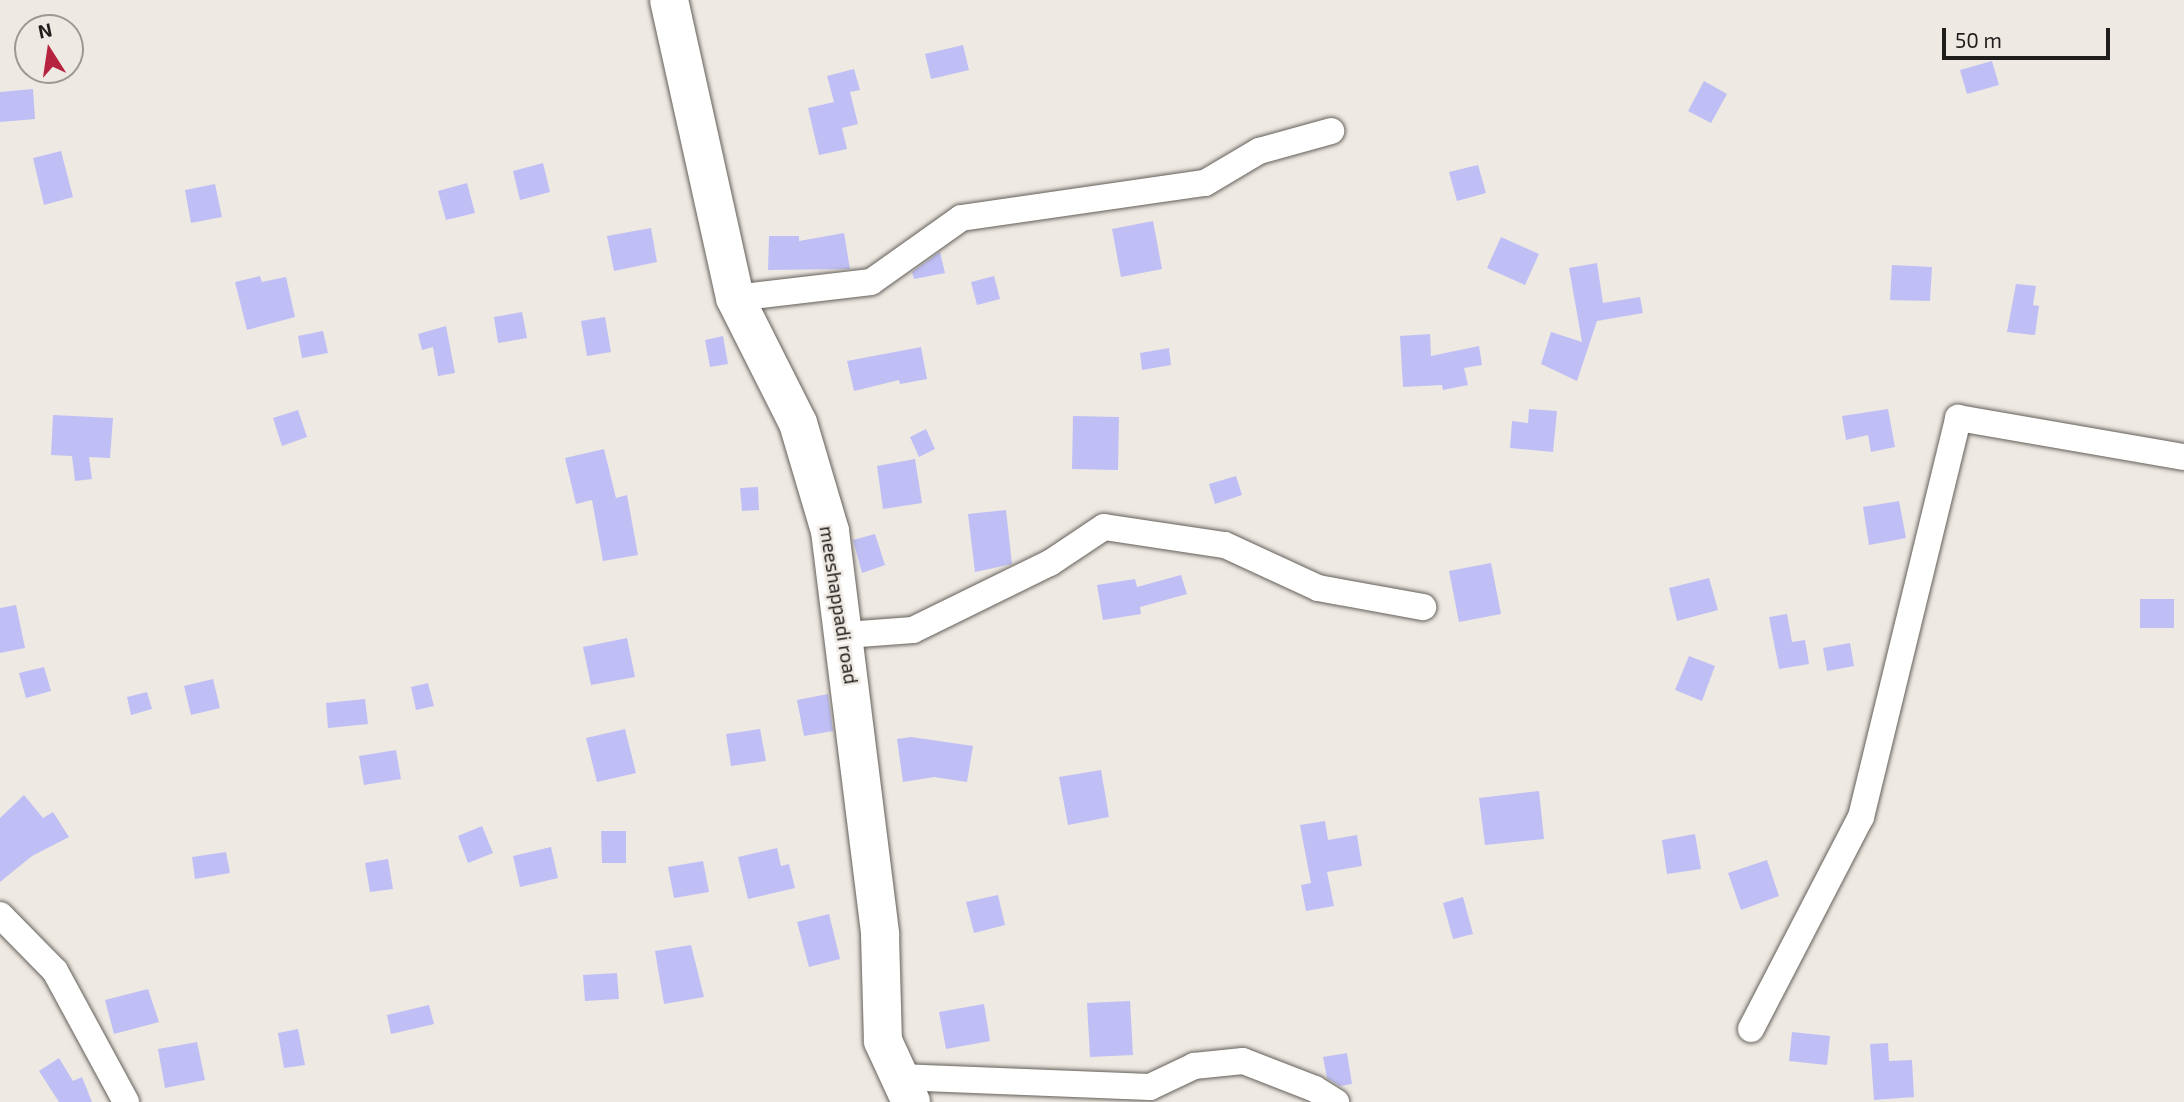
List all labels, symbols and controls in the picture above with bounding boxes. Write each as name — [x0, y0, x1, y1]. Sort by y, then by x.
north arrow — [14, 14, 84, 84]
scale bar — [1946, 14, 2114, 58]
text: N — [36, 17, 54, 43]
text: 50 m — [1955, 27, 2002, 52]
street label: meeshappadi road — [815, 524, 863, 686]

